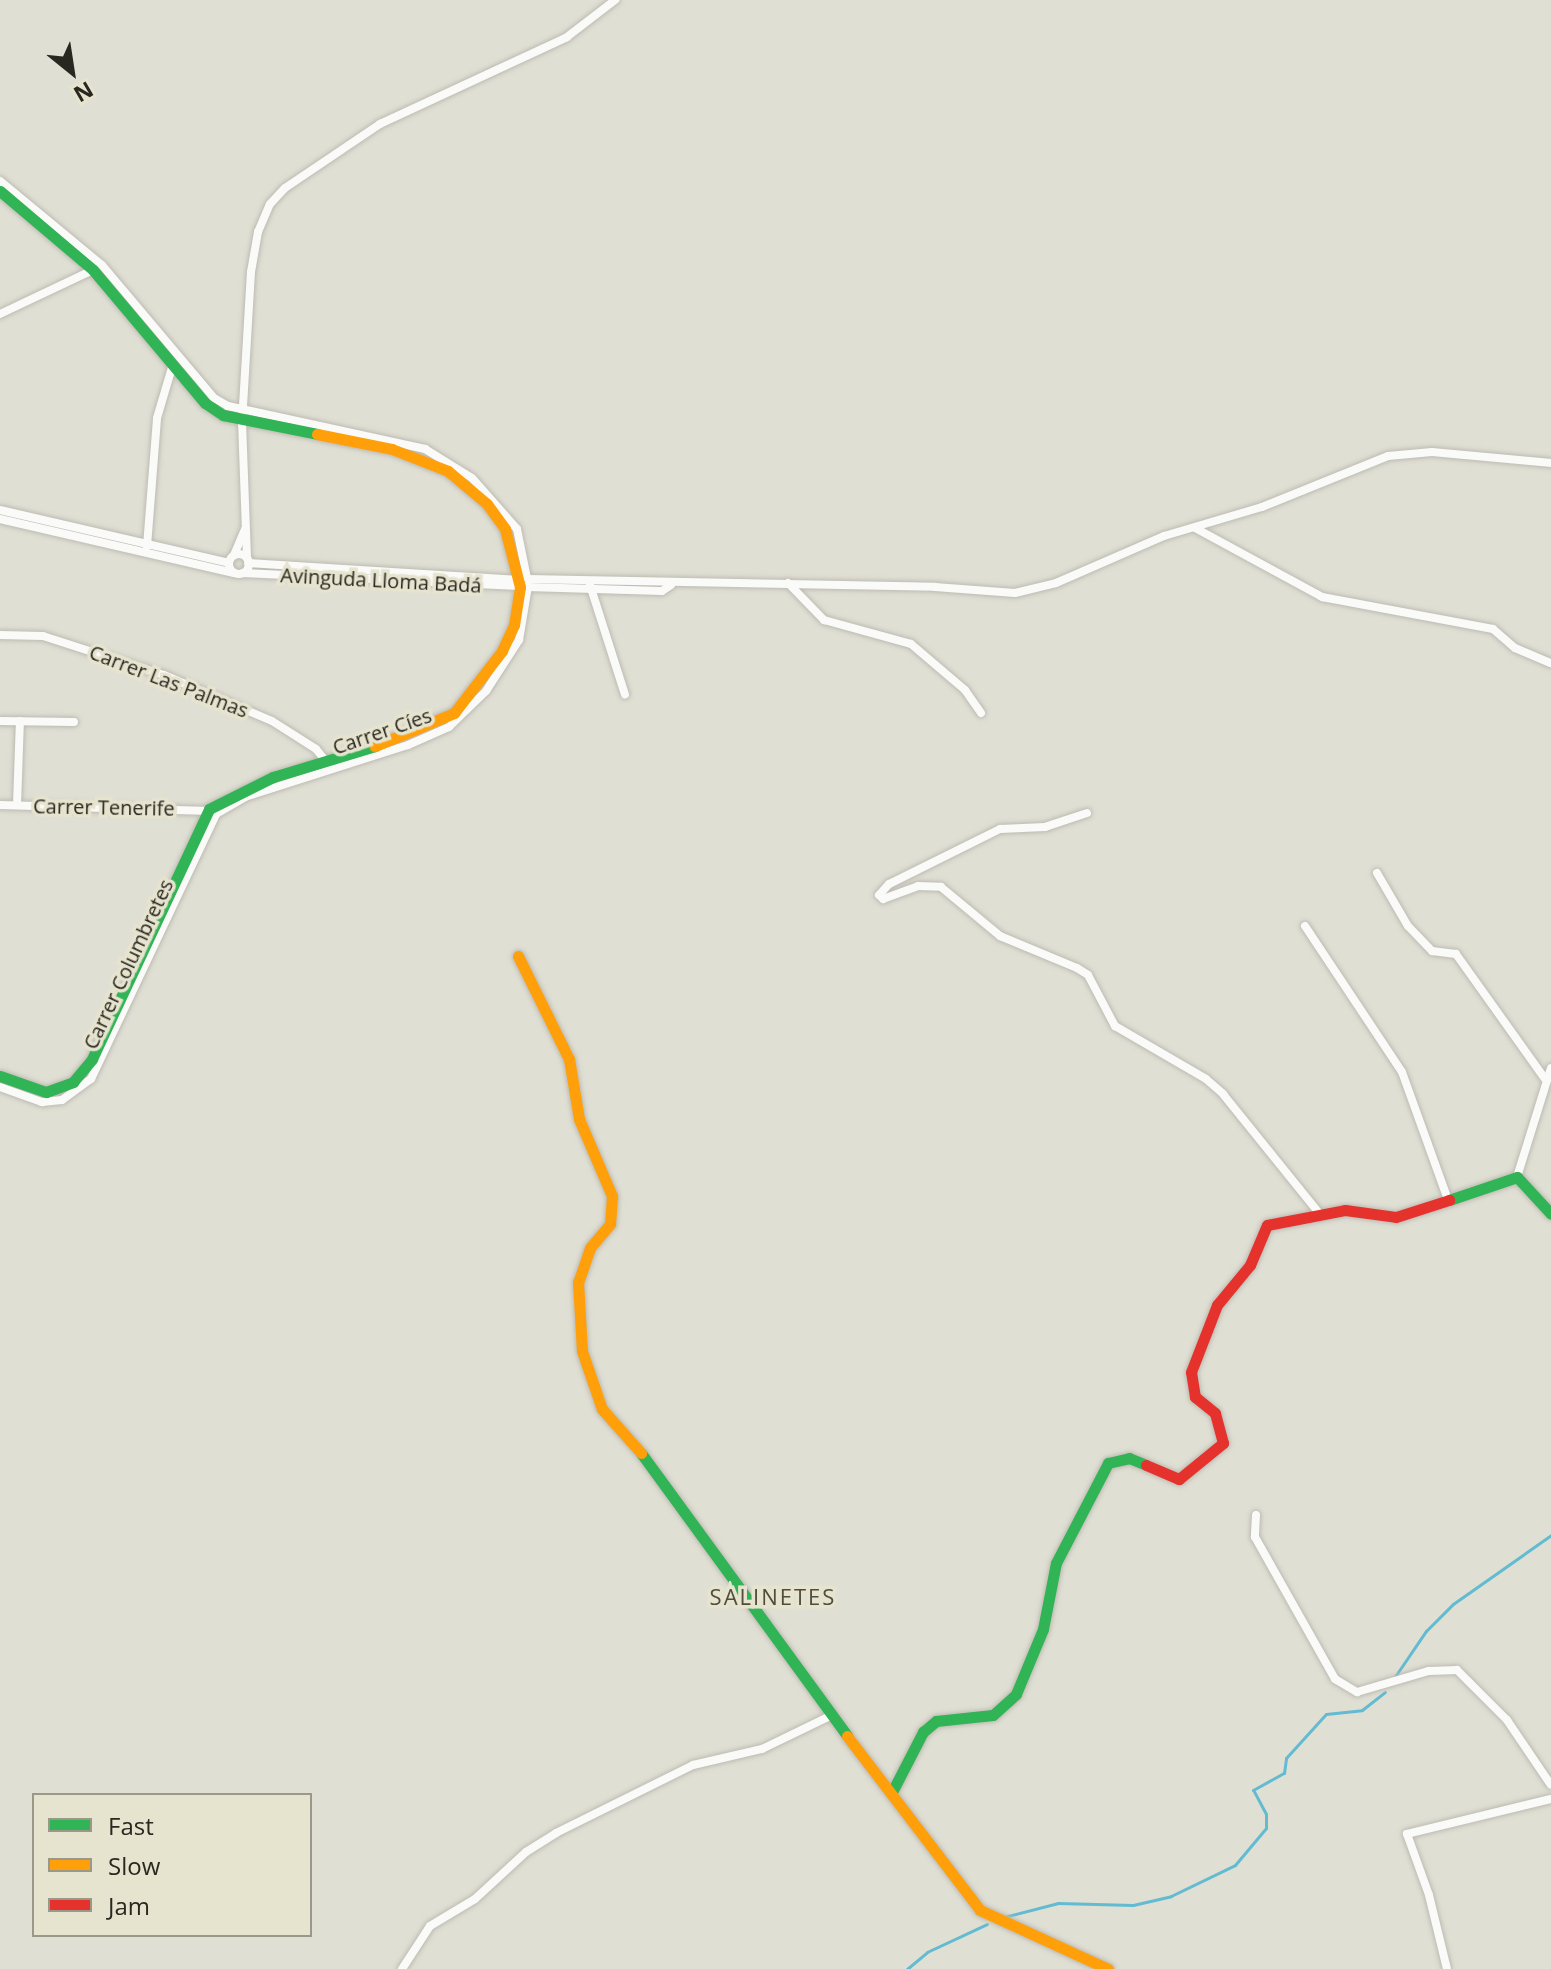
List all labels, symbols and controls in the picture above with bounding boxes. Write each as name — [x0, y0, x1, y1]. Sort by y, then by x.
north arrow — [32, 32, 112, 112]
text: N — [69, 75, 99, 110]
street label: Avinguda Lloma Badá — [280, 563, 482, 597]
street label: Carrer Las Palmas — [86, 640, 252, 722]
street label: Carrer Cíes — [329, 703, 435, 759]
street label: Carrer Tenerife — [33, 794, 175, 820]
street label: Carrer Columbretes — [78, 875, 178, 1053]
district label: SALINETES — [710, 1584, 836, 1610]
legend — [32, 1793, 312, 1937]
text: Fast — [108, 1809, 154, 1842]
text: Slow — [108, 1849, 160, 1882]
text: Jam — [108, 1889, 150, 1922]

